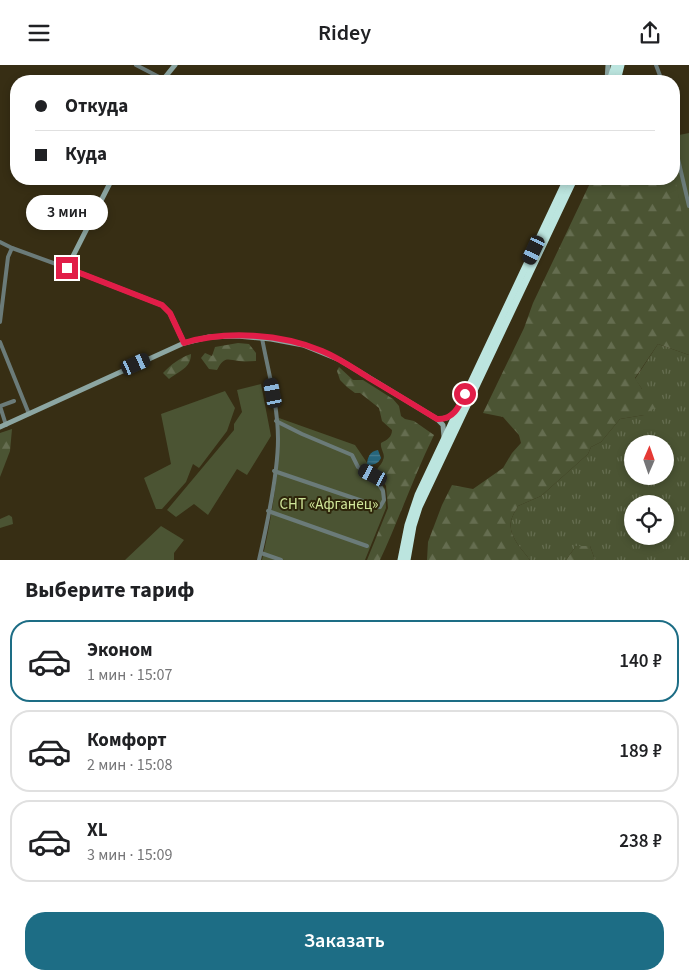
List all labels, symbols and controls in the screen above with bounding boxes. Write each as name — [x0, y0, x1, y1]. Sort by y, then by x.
text: Ridey — [318, 17, 371, 49]
icon: menu — [25, 19, 53, 47]
icon: share — [636, 19, 664, 47]
text: Откуда — [65, 93, 128, 120]
text: Куда — [65, 141, 107, 168]
callout: 3 мин — [26, 195, 108, 231]
text: 3 мин — [47, 201, 87, 223]
car — [520, 233, 547, 267]
route end — [56, 257, 78, 279]
car — [119, 351, 152, 377]
car — [262, 377, 283, 409]
route start — [454, 383, 476, 405]
north arrow — [624, 435, 674, 485]
map controls — [624, 435, 674, 545]
car — [356, 462, 389, 488]
park label: СНТ «Афганец» — [280, 494, 378, 515]
button: locate — [624, 495, 674, 545]
text: Выберите тариф — [25, 574, 195, 606]
text: Эконом — [87, 637, 153, 664]
icon: car — [27, 639, 72, 684]
text: 140 ₽ — [619, 648, 662, 675]
text: 1 мин · 15:07 — [87, 664, 173, 686]
text: Комфорт — [87, 727, 167, 754]
icon: car — [27, 729, 72, 774]
text: 189 ₽ — [619, 738, 662, 765]
text: 2 мин · 15:08 — [87, 754, 173, 776]
text: XL — [87, 817, 108, 844]
icon: car — [27, 819, 72, 864]
text: 238 ₽ — [619, 828, 662, 855]
text: 3 мин · 15:09 — [87, 844, 173, 866]
button: Заказать — [25, 912, 664, 970]

